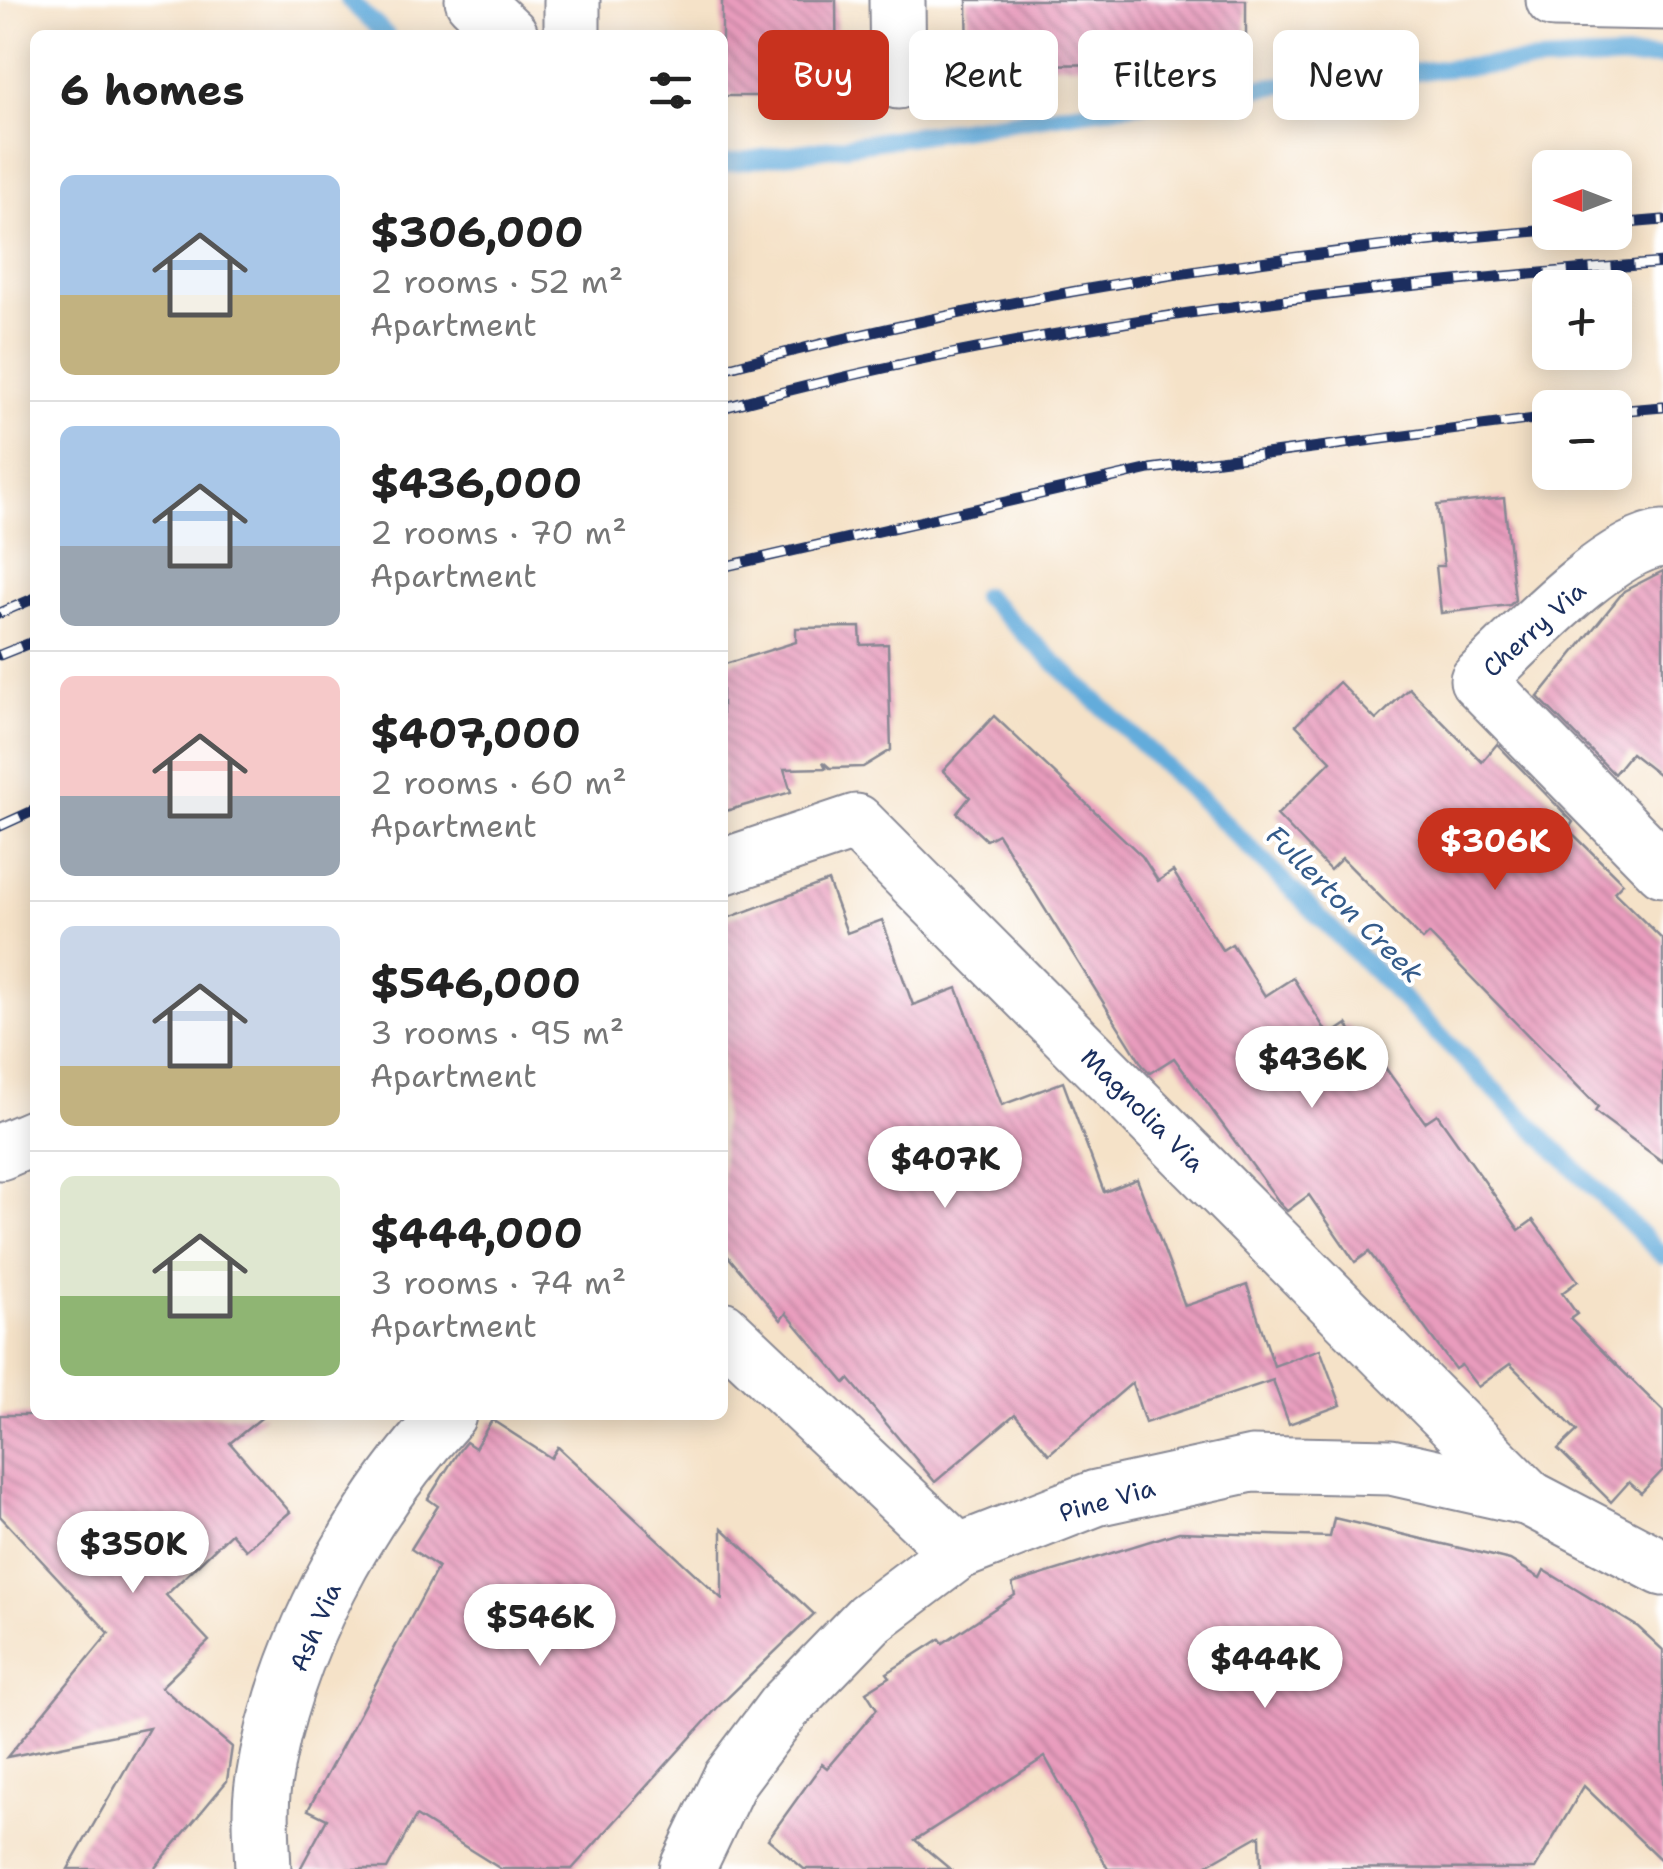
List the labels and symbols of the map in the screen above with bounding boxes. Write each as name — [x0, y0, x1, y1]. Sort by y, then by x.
north arrow — [1532, 150, 1632, 250]
street label: Cherry Via — [1475, 573, 1593, 685]
pin: $306K — [1425, 808, 1565, 893]
water label: Fullerton Creek — [1258, 817, 1432, 991]
pin: $436K — [1242, 1026, 1382, 1111]
street label: Magnolia Via — [1074, 1041, 1213, 1180]
pin: $407K — [875, 1126, 1015, 1211]
street label: Pine Via — [1055, 1470, 1159, 1530]
pin: $350K — [63, 1511, 203, 1596]
street label: Ash Via — [281, 1577, 349, 1677]
pin: $546K — [470, 1584, 610, 1669]
pin: $444K — [1195, 1626, 1335, 1711]

